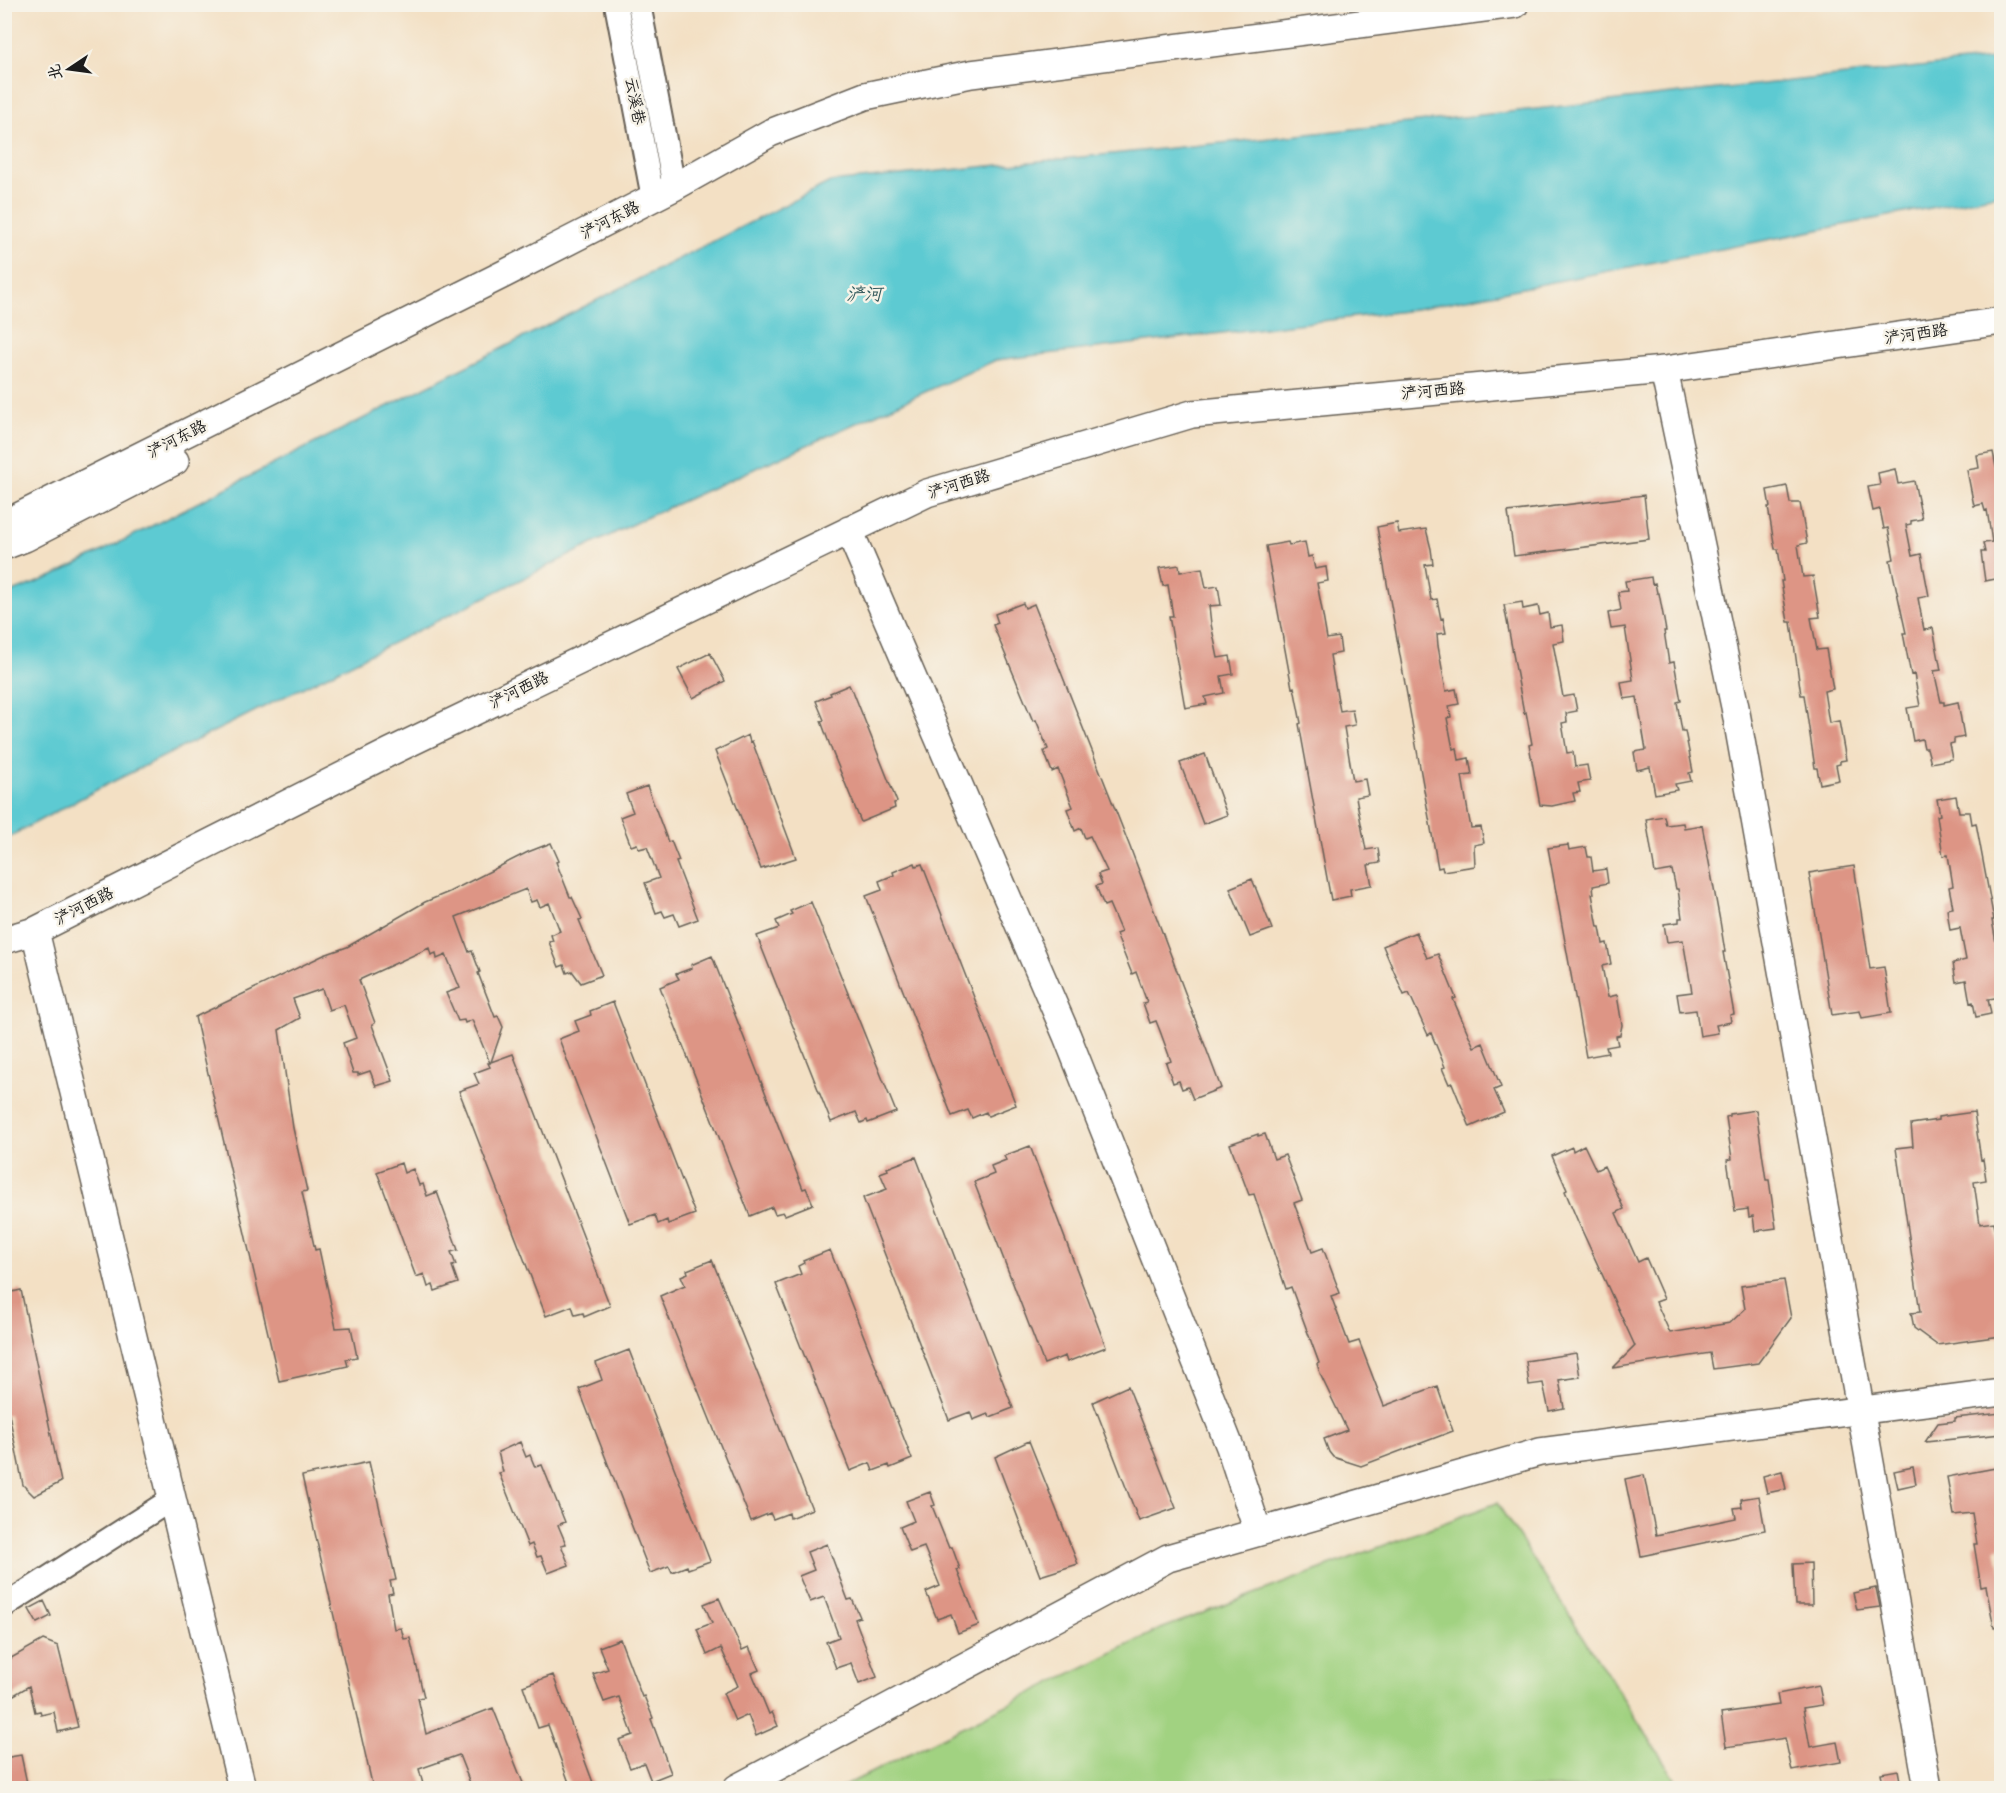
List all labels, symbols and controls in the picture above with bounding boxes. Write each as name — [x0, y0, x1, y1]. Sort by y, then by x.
north arrow — [39, 39, 99, 99]
text: 北 — [44, 62, 67, 82]
street label: 云溪巷 — [621, 76, 649, 126]
street label: 浐河东路 — [577, 197, 643, 243]
water label: 浐河 — [846, 283, 885, 306]
street label: 浐河西路 — [1883, 320, 1949, 348]
street label: 浐河西路 — [1400, 378, 1466, 404]
street label: 浐河东路 — [144, 416, 210, 462]
street label: 浐河西路 — [925, 465, 993, 503]
street label: 浐河西路 — [486, 667, 552, 713]
street label: 浐河西路 — [51, 883, 117, 929]

